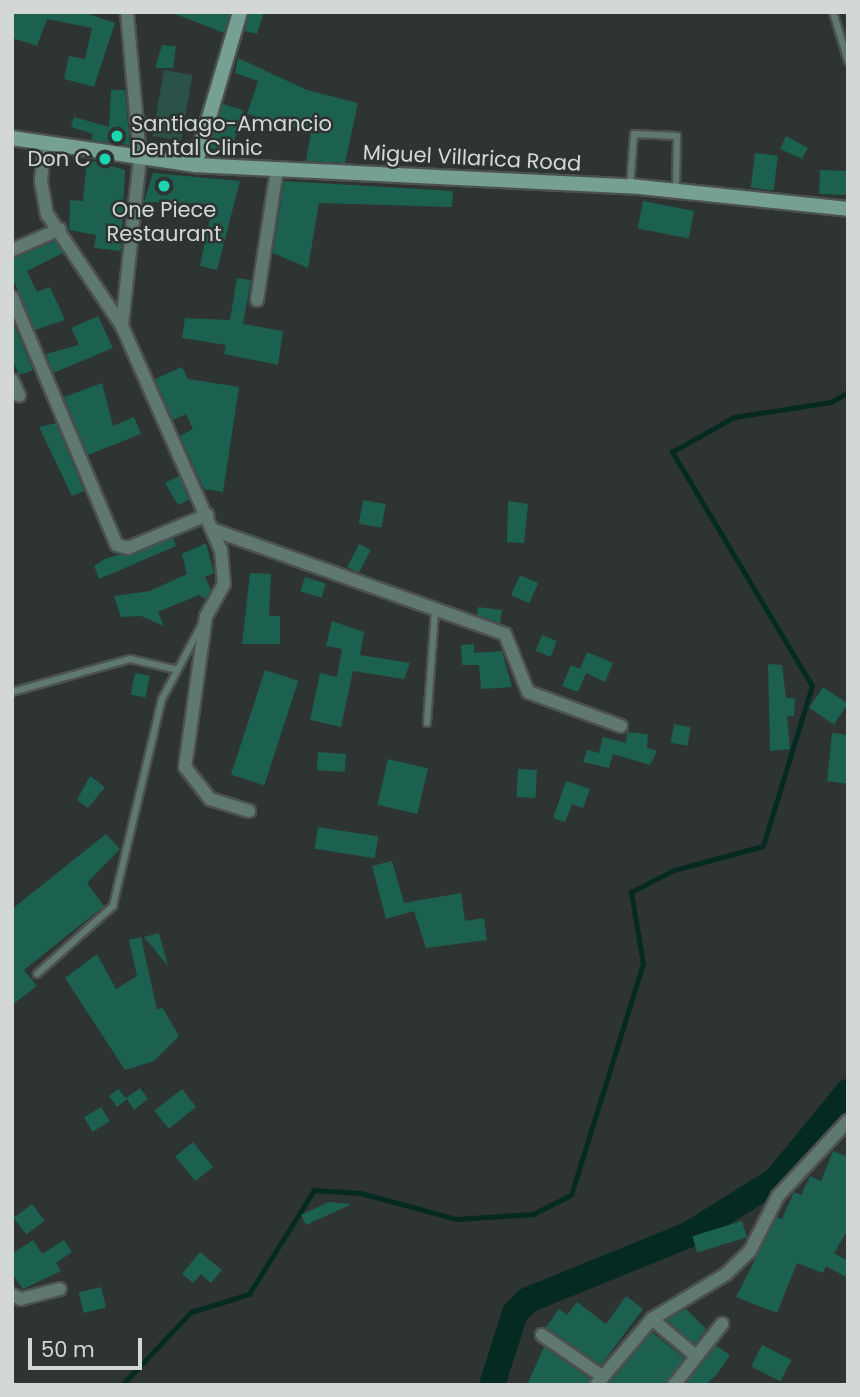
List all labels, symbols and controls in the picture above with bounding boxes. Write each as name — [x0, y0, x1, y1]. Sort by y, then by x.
place label: Santiago-Amancio Dental Clinic — [131, 111, 332, 161]
marker: Santiago-Amancio Dental Clinic — [109, 128, 125, 144]
street label: Miguel Villarica Road — [362, 140, 582, 176]
place label: Don C — [27, 146, 91, 172]
marker: Don C — [97, 151, 113, 167]
marker: One Piece Restaurant — [156, 178, 172, 194]
place label: One Piece Restaurant — [106, 197, 222, 247]
scale bar — [32, 1324, 145, 1368]
text: 50 m — [41, 1335, 95, 1364]

